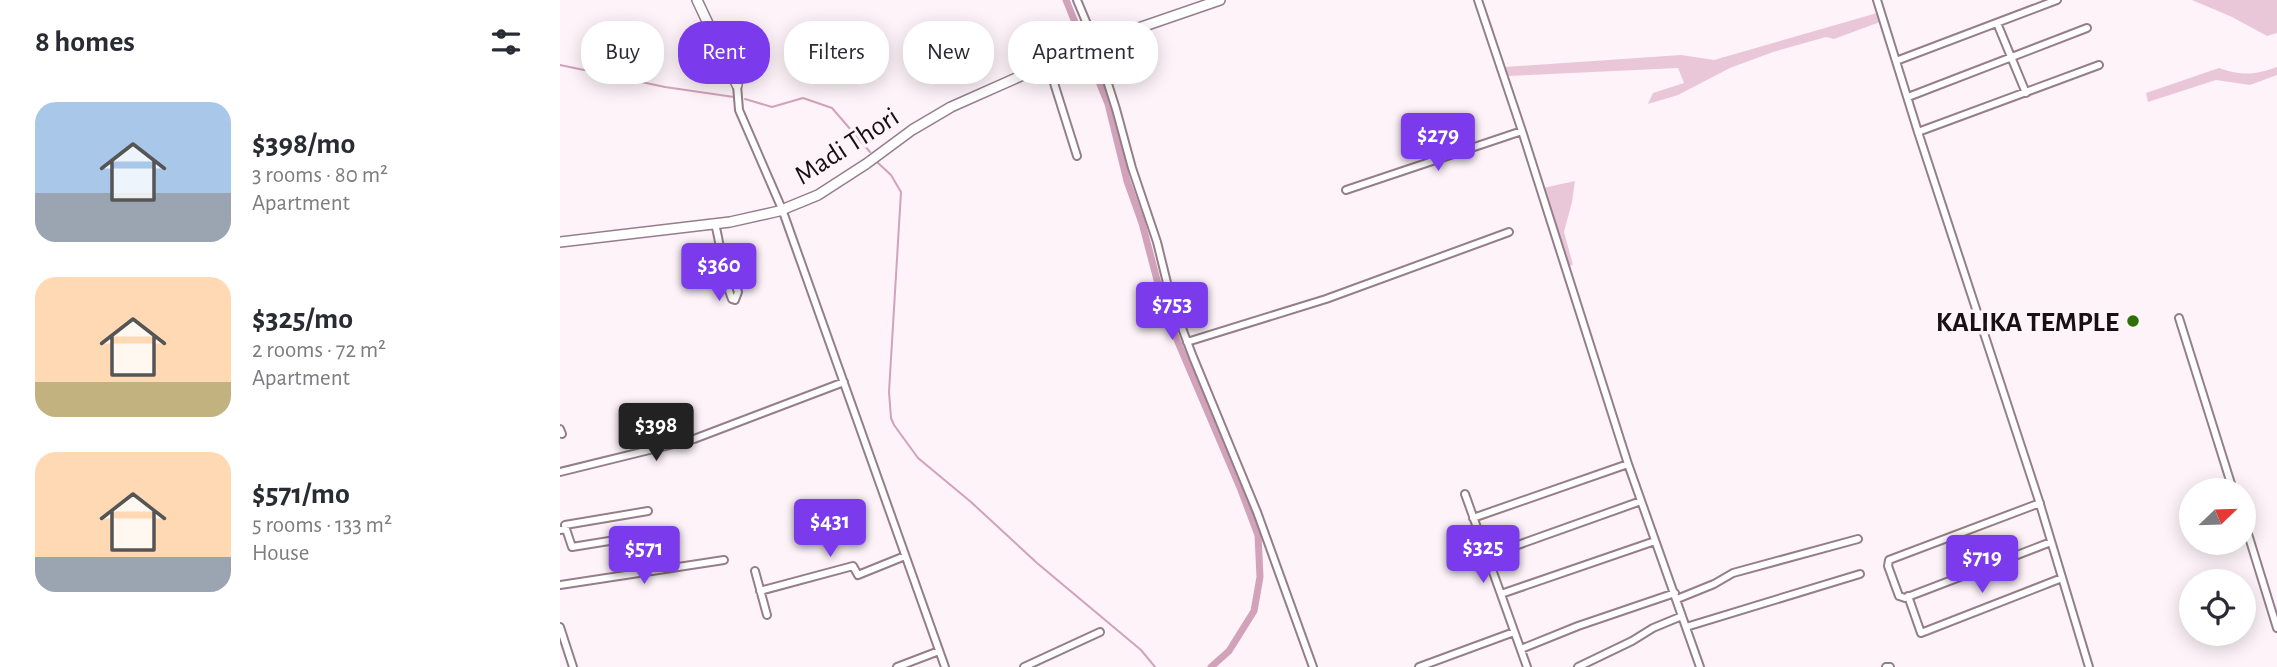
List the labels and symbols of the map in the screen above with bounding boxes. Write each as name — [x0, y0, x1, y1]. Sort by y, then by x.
street label: Madi Thori — [790, 103, 904, 191]
pin: $279 — [1397, 114, 1479, 173]
pin: $360 — [678, 244, 760, 303]
pin: $753 — [1131, 282, 1213, 342]
place label: KALIKA TEMPLE — [1936, 309, 2119, 337]
marker: KALIKA TEMPLE — [2125, 313, 2141, 329]
pin: $398 — [615, 404, 697, 463]
north arrow — [2179, 478, 2256, 555]
pin: $431 — [789, 500, 871, 559]
pin: $571 — [603, 526, 685, 586]
pin: $325 — [1442, 526, 1524, 585]
pin: $719 — [1941, 536, 2023, 595]

